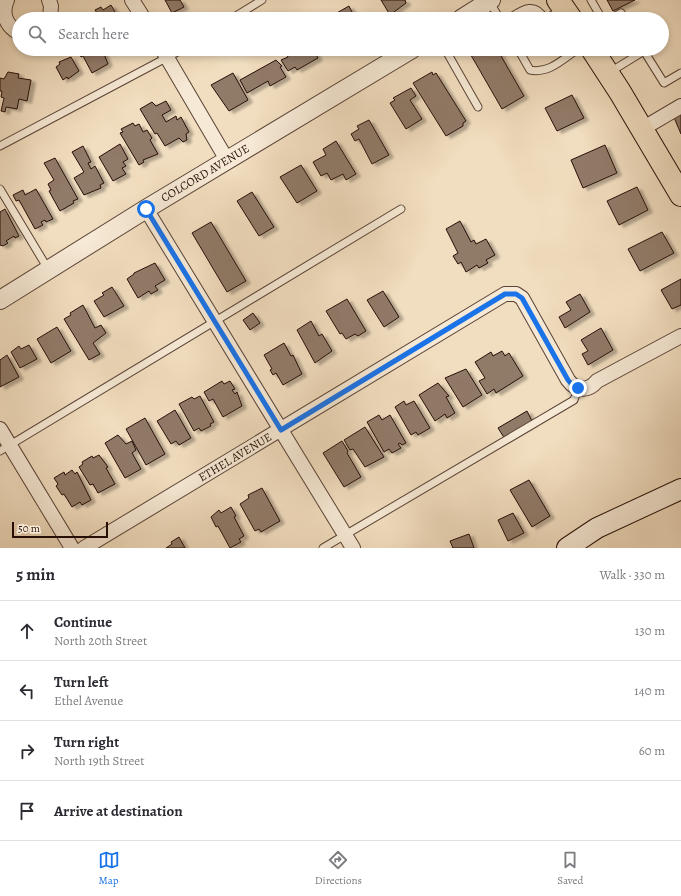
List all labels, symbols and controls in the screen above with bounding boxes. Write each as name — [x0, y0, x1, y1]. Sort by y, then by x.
search box — [12, 12, 669, 56]
icon: search — [26, 23, 48, 45]
text: Search here — [58, 24, 129, 44]
street label: COLCORD AVENUE — [158, 140, 252, 206]
route start — [137, 200, 155, 218]
route end — [569, 379, 587, 397]
street label: ETHEL AVENUE — [195, 429, 275, 485]
scale bar — [12, 520, 108, 539]
text: 50 m — [18, 521, 40, 536]
text: 5 min — [16, 563, 55, 586]
text: Walk · 330 m — [599, 566, 665, 583]
text: Continue — [54, 612, 112, 632]
icon: ahead — [16, 620, 38, 642]
text: 130 m — [635, 622, 665, 639]
text: North 20th Street — [54, 632, 147, 649]
text: Turn left — [54, 672, 109, 692]
icon: left — [16, 680, 38, 702]
text: 140 m — [634, 682, 665, 699]
text: Ethel Avenue — [54, 692, 123, 709]
text: Turn right — [54, 732, 119, 752]
icon: right — [16, 740, 38, 762]
text: 60 m — [639, 742, 665, 759]
text: North 19th Street — [54, 752, 144, 769]
icon: arrive — [16, 800, 38, 822]
text: Arrive at destination — [54, 801, 183, 821]
tab: Map — [98, 849, 120, 888]
tab: Directions — [315, 849, 362, 888]
tab: Saved — [557, 849, 583, 888]

